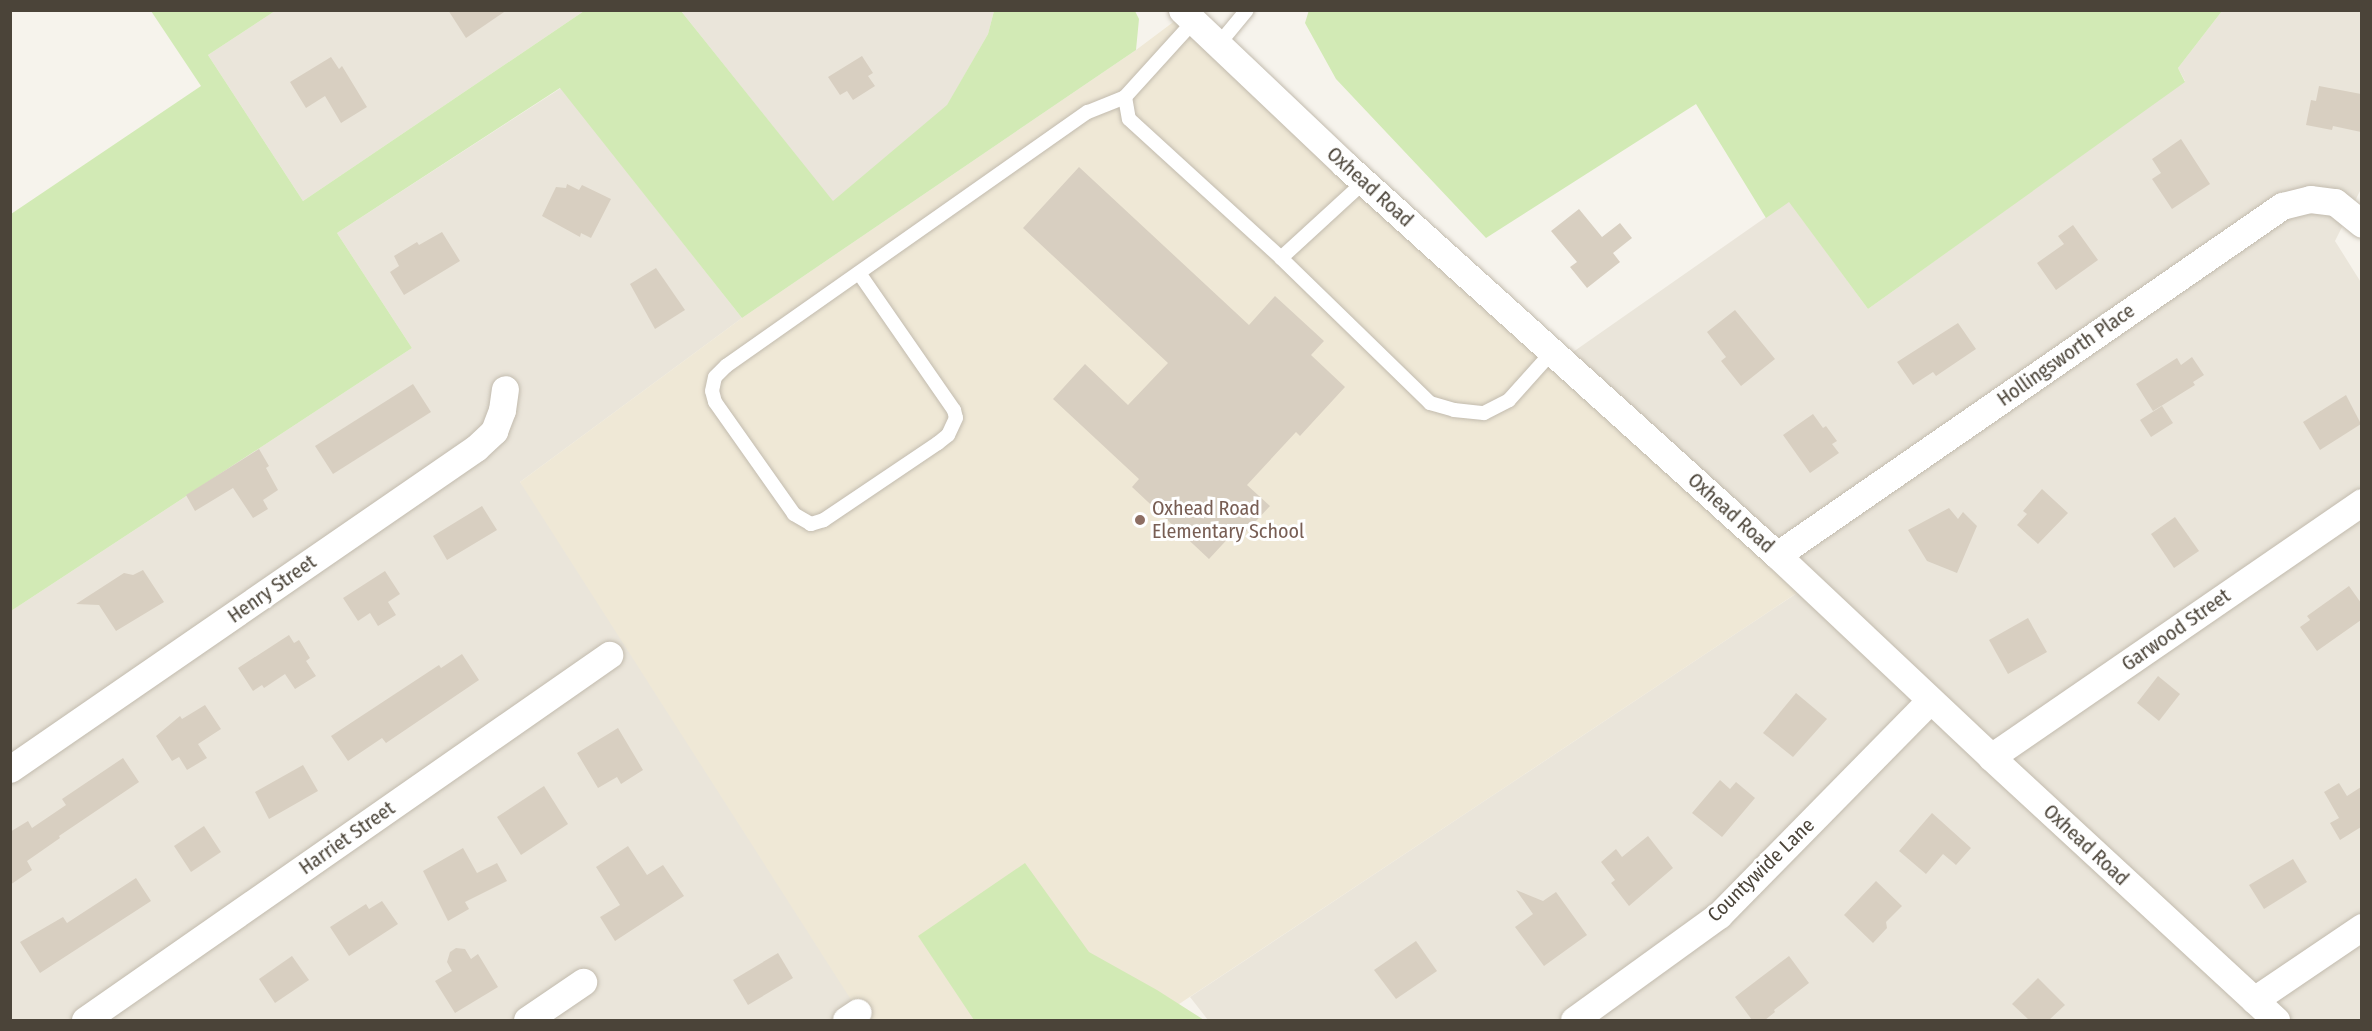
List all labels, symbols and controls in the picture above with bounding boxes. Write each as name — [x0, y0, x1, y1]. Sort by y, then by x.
street label: Oxhead Road — [1322, 142, 1418, 232]
street label: Hollingsworth Place — [1993, 299, 2139, 411]
street label: Oxhead Road — [1683, 468, 1779, 558]
place label: Oxhead Road Elementary School — [1152, 496, 1304, 543]
marker: Oxhead Road Elementary School — [1133, 513, 1147, 527]
street label: Henry Street — [223, 550, 321, 628]
street label: Garwood Street — [2117, 584, 2235, 676]
street label: Harriet Street — [295, 796, 399, 880]
street label: Oxhead Road — [2038, 799, 2134, 891]
street label: Countywide Lane — [1703, 813, 1819, 927]

